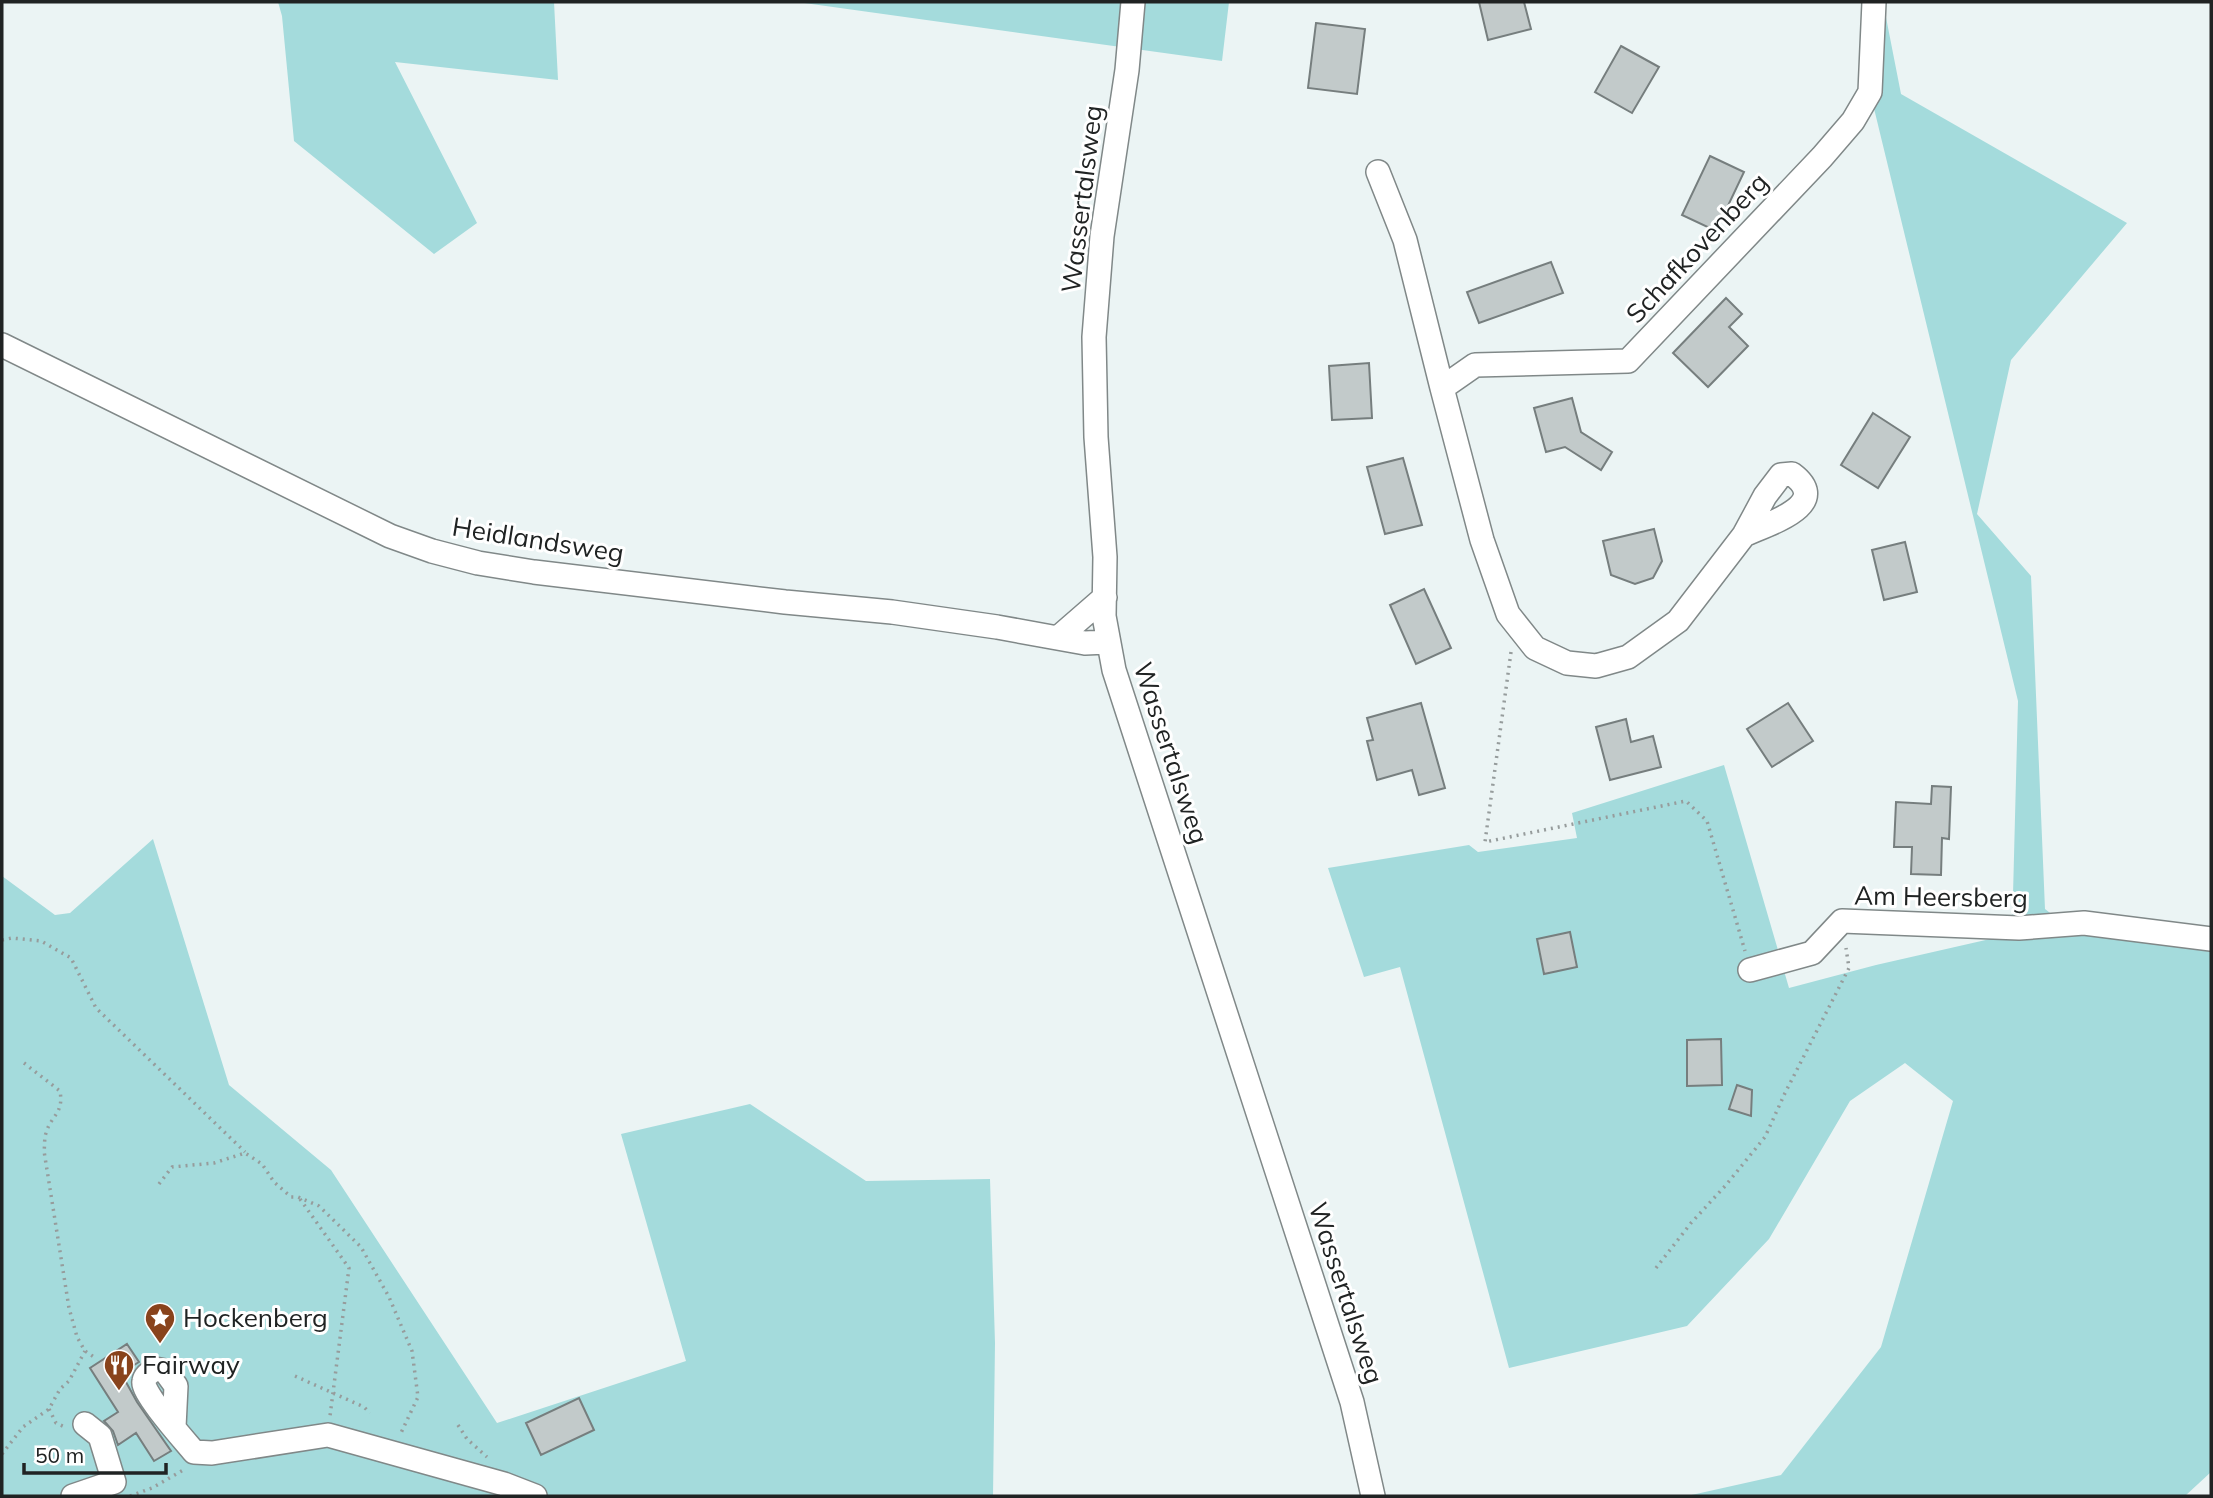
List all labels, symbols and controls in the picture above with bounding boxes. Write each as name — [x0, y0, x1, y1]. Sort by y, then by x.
street label: Wassertalsweg — [1054, 103, 1109, 295]
street label: Schafkovenberg — [1618, 165, 1775, 330]
street label: Heidlandsweg — [450, 510, 626, 569]
street label: Wassertalsweg — [1127, 658, 1216, 848]
street label: Am Heersberg — [1854, 878, 2028, 915]
street label: Wassertalsweg — [1302, 1198, 1391, 1388]
place icon: Hockenberg — [143, 1301, 177, 1345]
place label: Hockenberg — [183, 1301, 328, 1334]
restaurant icon: Fairway — [102, 1348, 136, 1392]
place label: Fairway — [142, 1348, 240, 1381]
scale bar — [24, 1432, 166, 1476]
text: 50 m — [35, 1442, 84, 1468]

